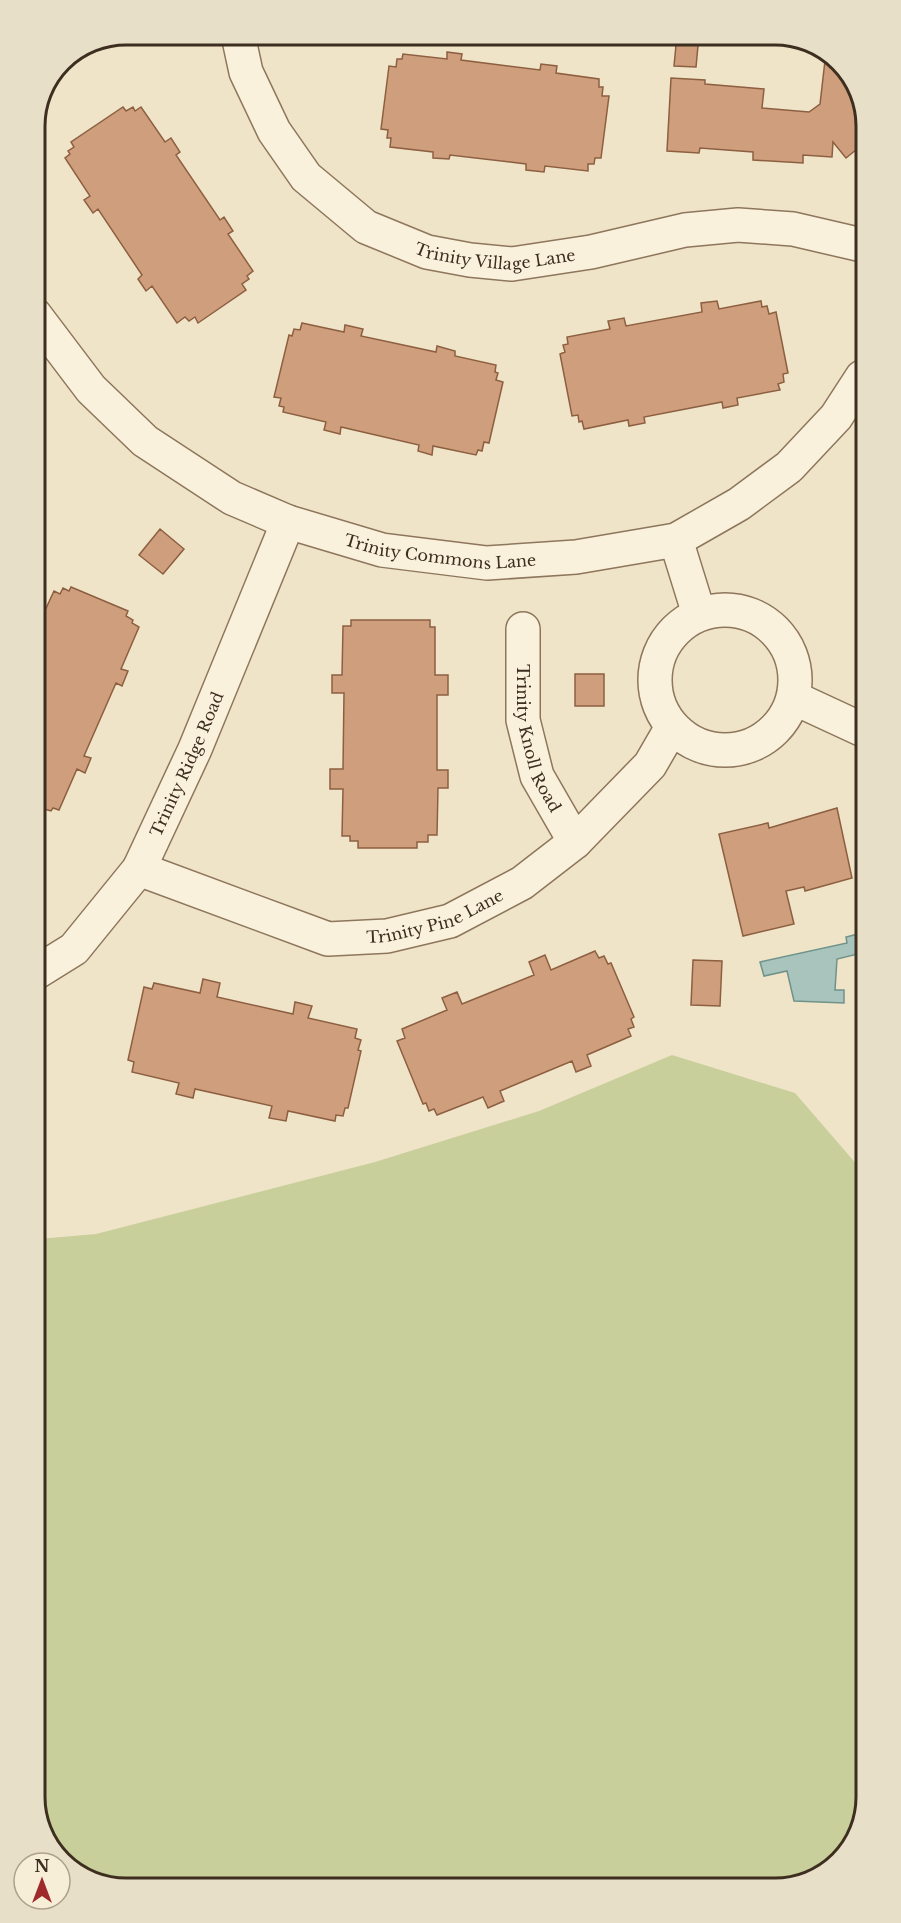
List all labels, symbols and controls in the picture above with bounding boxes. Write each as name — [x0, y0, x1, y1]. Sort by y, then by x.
street label: Trinity Village Lane — [412, 238, 577, 274]
street label: Trinity Commons Lane — [342, 529, 537, 573]
street label: Trinity Knoll Road — [513, 664, 566, 816]
street label: Trinity Ridge Road — [146, 688, 228, 840]
street label: Trinity Pine Lane — [366, 885, 506, 947]
north arrow — [12, 1851, 72, 1911]
text: N — [34, 1856, 50, 1876]

